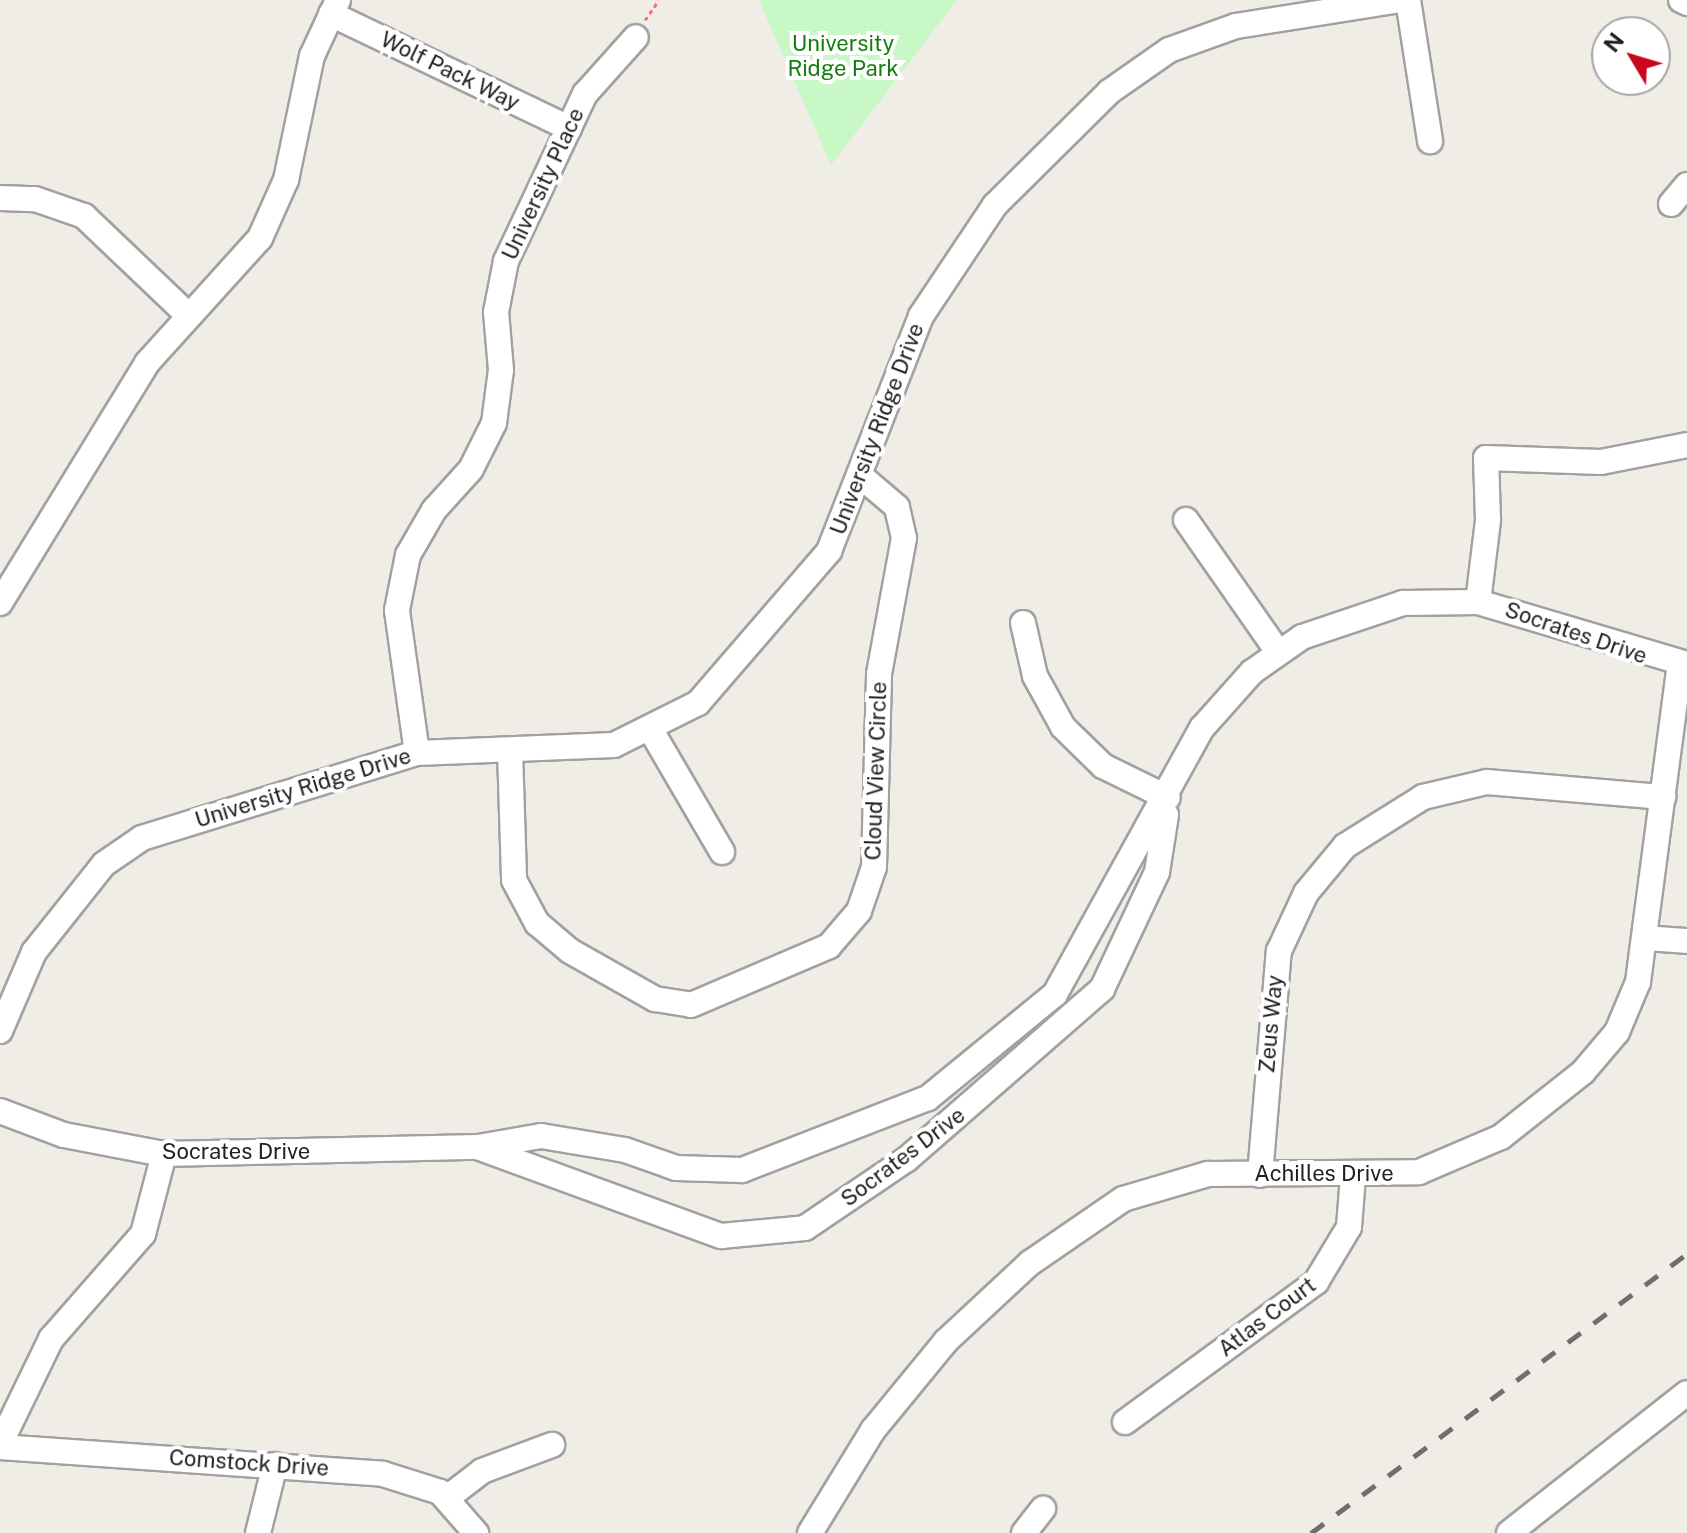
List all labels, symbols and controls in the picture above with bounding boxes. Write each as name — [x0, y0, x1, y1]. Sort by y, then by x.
north arrow — [1591, 16, 1671, 96]
street label: Wolf Pack Way — [376, 26, 524, 116]
text: N — [1598, 28, 1629, 57]
park label: University Ridge Park — [787, 30, 899, 82]
street label: University Place — [496, 104, 590, 264]
street label: University Ridge Drive — [824, 319, 930, 539]
street label: Socrates Drive — [1501, 596, 1651, 670]
street label: Cloud View Circle — [860, 681, 892, 861]
street label: University Ridge Drive — [192, 743, 414, 833]
street label: Zeus Way — [1254, 974, 1288, 1074]
street label: Socrates Drive — [836, 1102, 970, 1212]
street label: Socrates Drive — [162, 1139, 310, 1165]
street label: Achilles Drive — [1254, 1161, 1394, 1187]
street label: Atlas Court — [1213, 1272, 1321, 1362]
street label: Comstock Drive — [168, 1444, 330, 1482]

